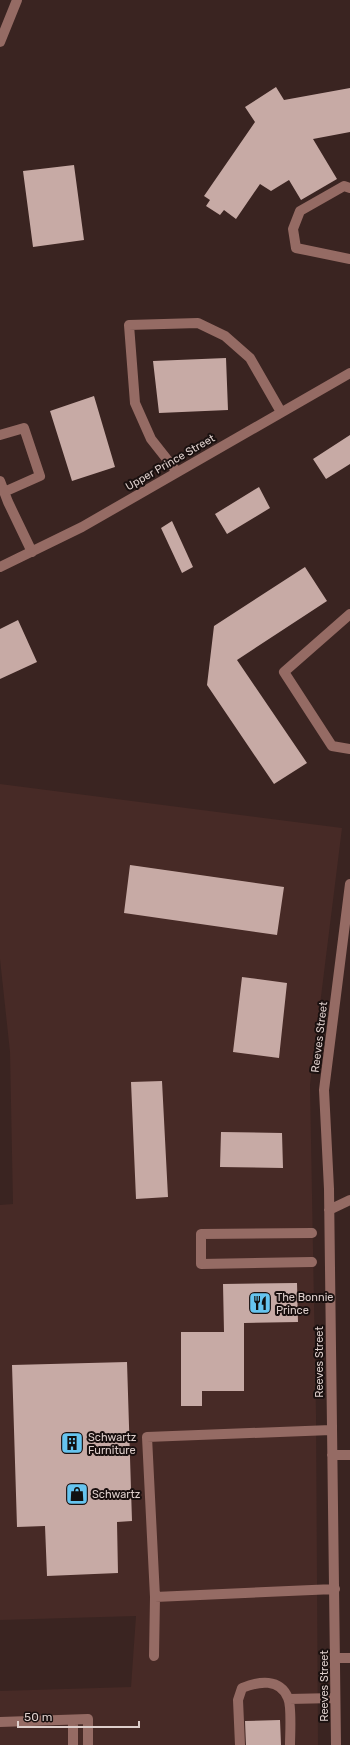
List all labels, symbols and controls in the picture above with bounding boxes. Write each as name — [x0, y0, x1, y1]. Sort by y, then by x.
street label: Upper Prince Street — [123, 431, 218, 493]
street label: Reeves Street — [309, 1000, 330, 1073]
restaurant icon: The Bonnie Prince — [247, 1290, 273, 1316]
place label: The Bonnie Prince — [276, 1291, 334, 1317]
street label: Reeves Street — [313, 1326, 326, 1398]
building icon: Schwartz Furniture — [59, 1430, 85, 1456]
place label: Schwartz Furniture — [88, 1431, 137, 1457]
shop icon: Schwartz — [64, 1481, 90, 1507]
place label: Schwartz — [92, 1488, 141, 1501]
street label: Reeves Street — [318, 1650, 331, 1722]
scale bar — [18, 1703, 139, 1729]
text: 50 m — [24, 1710, 52, 1724]

